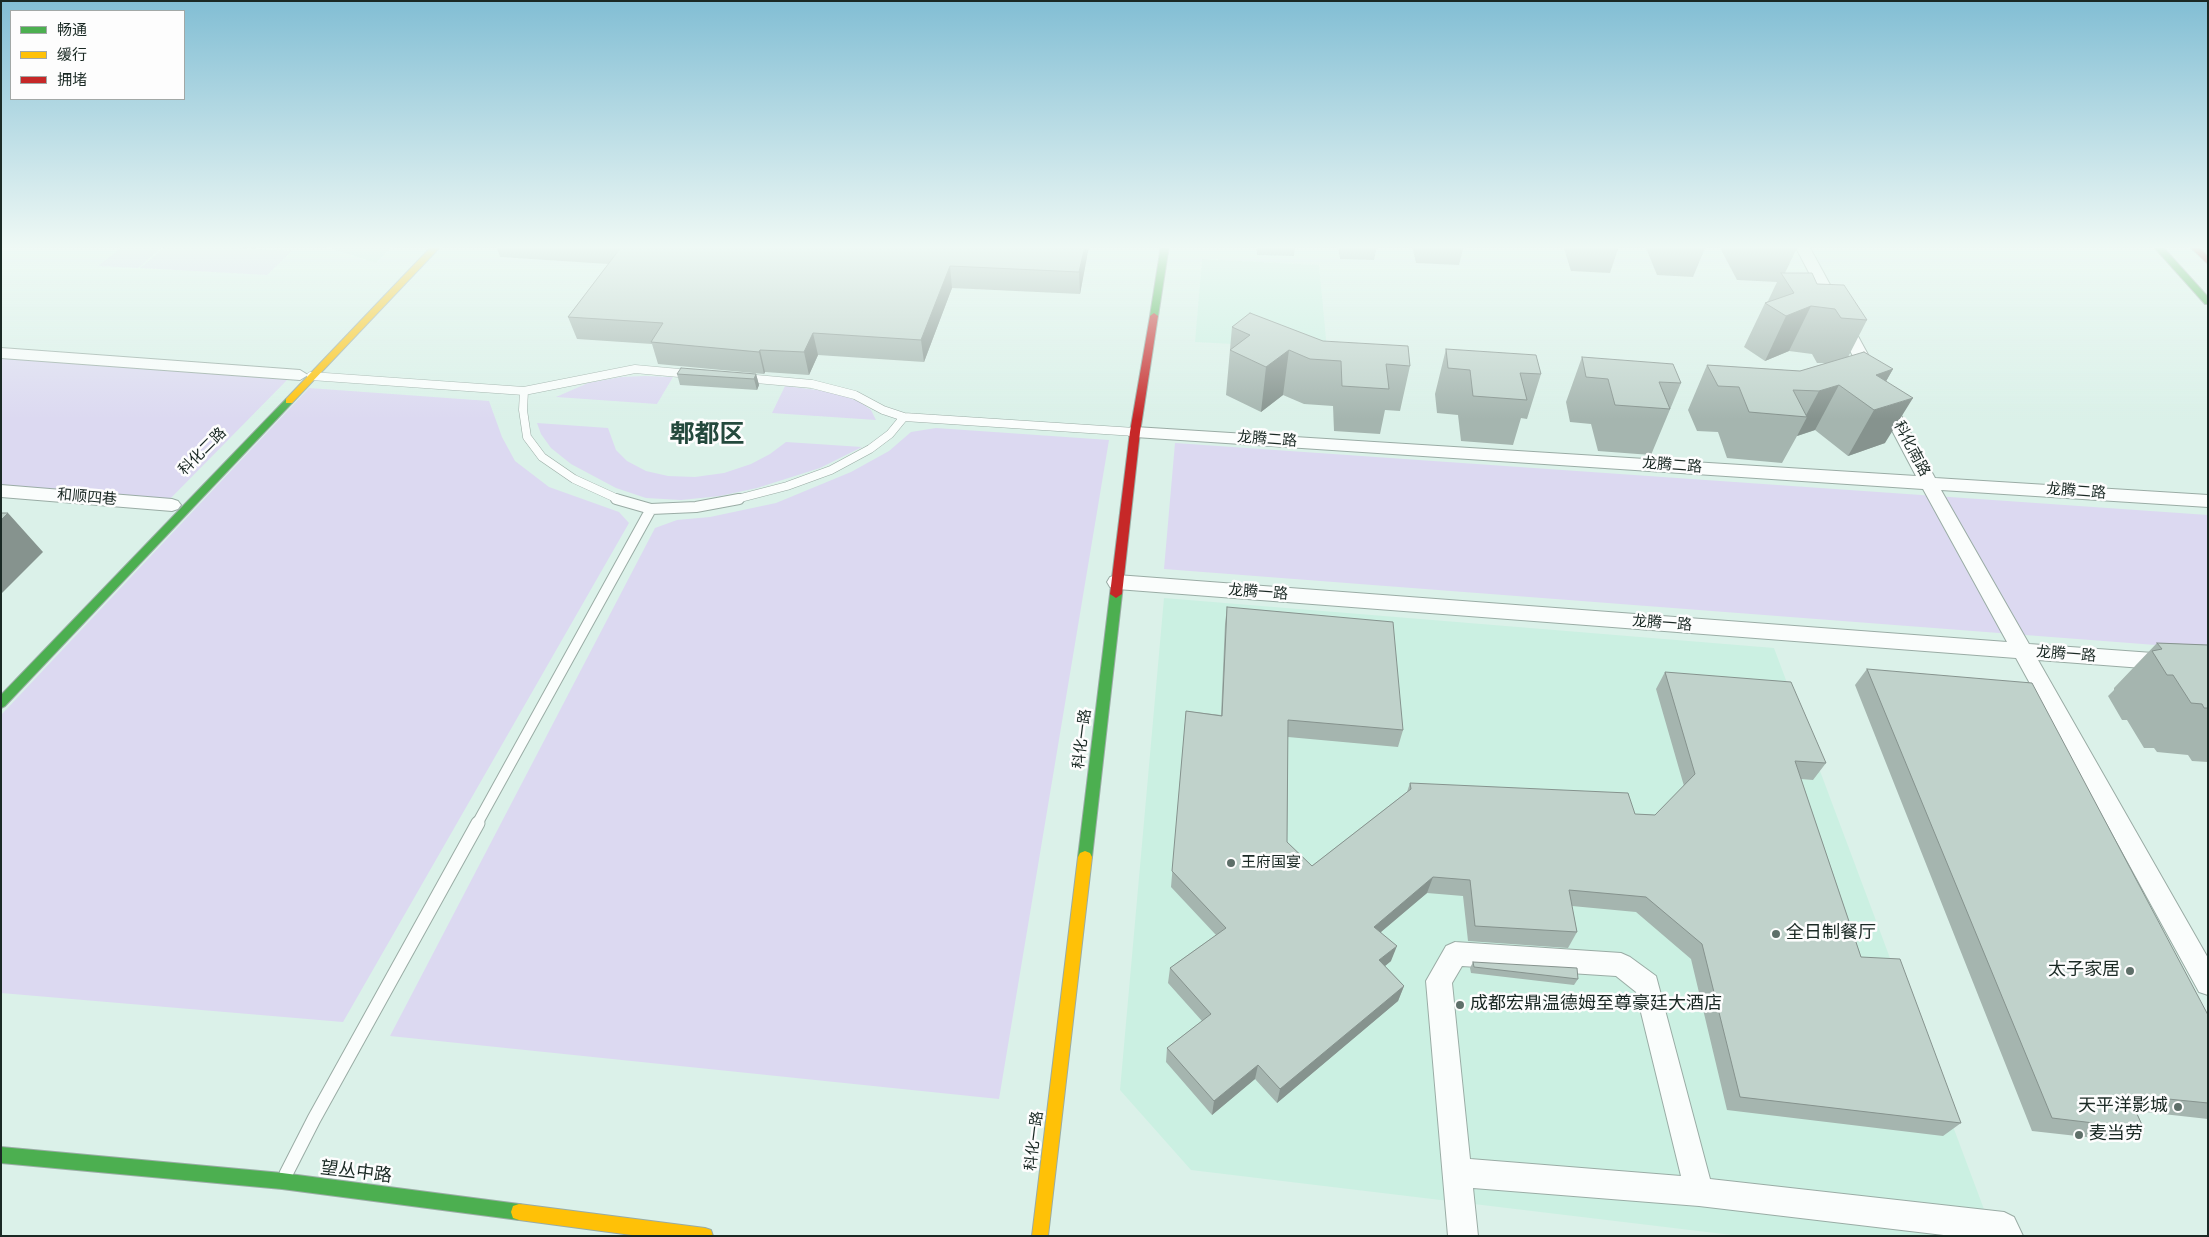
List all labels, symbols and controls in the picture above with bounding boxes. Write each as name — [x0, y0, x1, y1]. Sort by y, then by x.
legend — [10, 10, 185, 100]
text: 畅通 — [57, 18, 87, 41]
text: 缓行 — [57, 43, 87, 66]
text: 拥堵 — [57, 68, 87, 91]
street label: 科化南路 — [1889, 418, 1933, 480]
district label: 郫都区 — [670, 421, 744, 451]
street label: 科化二路 — [175, 424, 231, 480]
street label: 龙腾二路 — [1236, 429, 1298, 451]
street label: 龙腾二路 — [1641, 455, 1703, 477]
street label: 龙腾二路 — [2045, 481, 2107, 503]
street label: 和顺四巷 — [56, 486, 118, 510]
street label: 龙腾一路 — [1227, 582, 1289, 604]
street label: 龙腾一路 — [1631, 613, 1693, 635]
street label: 龙腾一路 — [2035, 644, 2097, 666]
street label: 科化一路 — [1070, 708, 1096, 770]
place label: 王府国宴 — [1241, 854, 1301, 872]
marker: 王府国宴 — [1225, 857, 1237, 869]
place label: 全日制餐厅 — [1786, 923, 1876, 945]
marker: 全日制餐厅 — [1770, 928, 1782, 940]
place label: 太子家居 — [2048, 960, 2120, 982]
marker: 太子家居 — [2124, 965, 2136, 977]
place label: 成都宏鼎温德姆至尊豪廷大酒店 — [1470, 994, 1722, 1016]
marker: 成都宏鼎温德姆至尊豪廷大酒店 — [1454, 999, 1466, 1011]
place label: 天平洋影城 — [2078, 1096, 2168, 1118]
marker: 天平洋影城 — [2172, 1101, 2184, 1113]
street label: 科化一路 — [1022, 1110, 1048, 1172]
place label: 麦当劳 — [2089, 1124, 2143, 1146]
marker: 麦当劳 — [2073, 1129, 2085, 1141]
street label: 望丛中路 — [319, 1158, 393, 1188]

